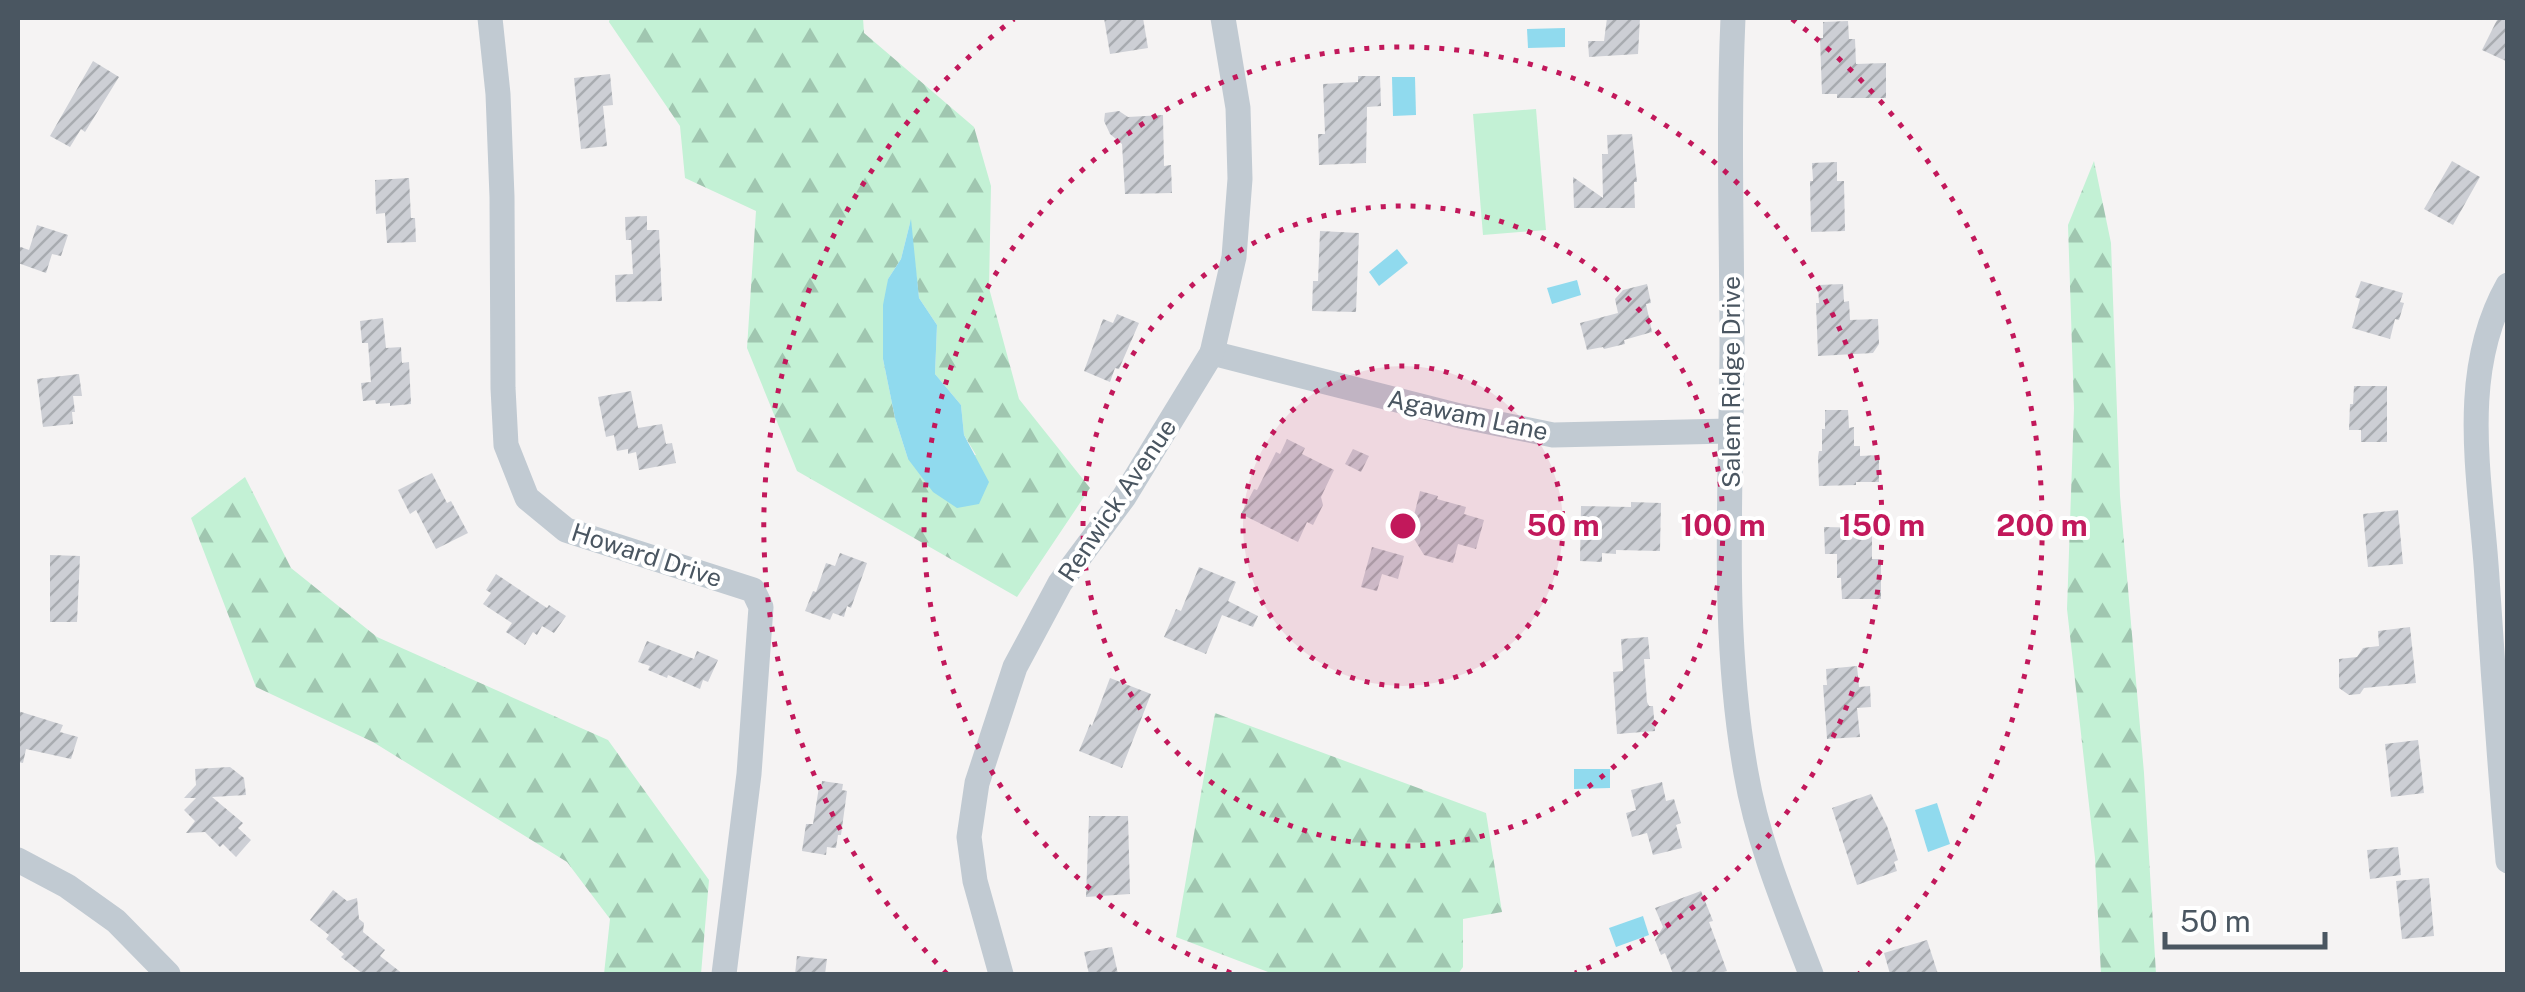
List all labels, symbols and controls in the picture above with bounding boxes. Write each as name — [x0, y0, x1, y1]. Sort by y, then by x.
street label: Salem Ridge Drive — [1716, 276, 1746, 488]
street label: Agawam Lane — [1385, 383, 1551, 447]
street label: Renwick Avenue — [1052, 413, 1182, 587]
text: 50 m — [1526, 507, 1600, 543]
text: 100 m — [1680, 507, 1766, 543]
text: 150 m — [1839, 507, 1925, 543]
text: 200 m — [1996, 507, 2088, 543]
centre of rings — [1385, 508, 1421, 544]
street label: Howard Drive — [568, 517, 726, 593]
scale bar — [2165, 887, 2325, 949]
text: 50 m — [2180, 903, 2251, 939]

